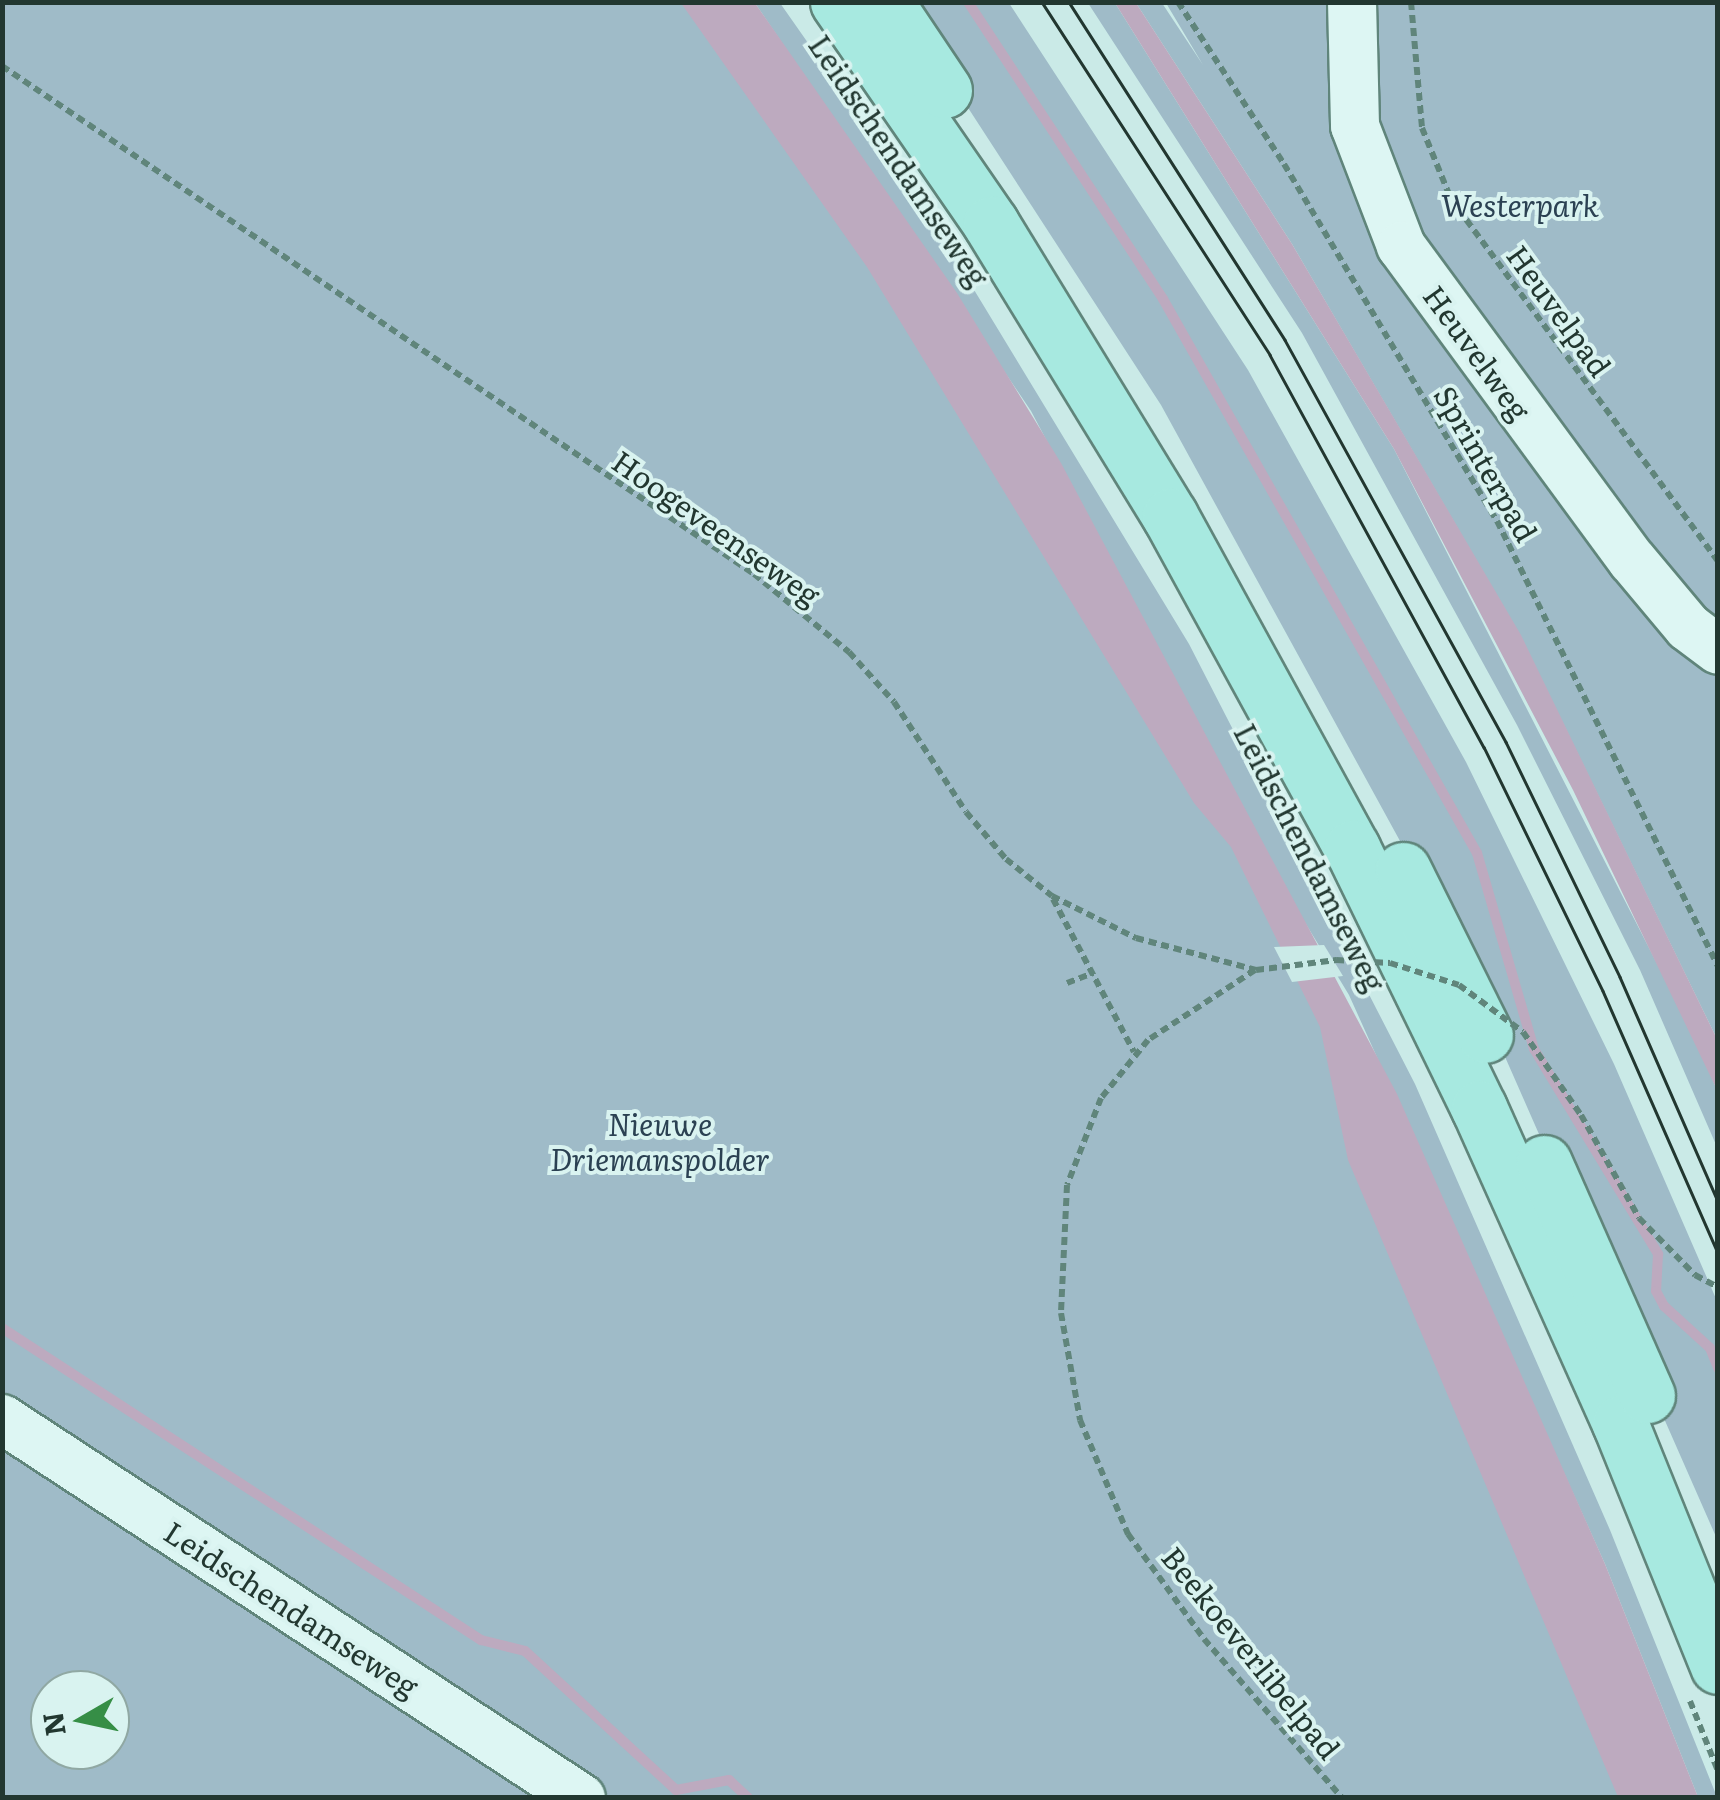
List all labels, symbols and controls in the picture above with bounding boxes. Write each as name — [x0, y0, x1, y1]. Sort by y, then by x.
street label: Leidschendamseweg — [802, 27, 998, 293]
park label: Westerpark — [1441, 186, 1599, 222]
street label: Heuvelpad — [1500, 237, 1620, 383]
street label: Heuvelweg — [1417, 278, 1539, 426]
street label: Sprinterpad — [1428, 379, 1546, 547]
street label: Hoogeveenseweg — [606, 442, 828, 612]
street label: Leidschendamseweg — [1228, 717, 1394, 997]
park label: Nieuwe Driemanspolder — [550, 1105, 770, 1176]
street label: Leidschendamseweg — [158, 1512, 426, 1704]
street label: Beekoeverlibelpad — [1155, 1539, 1349, 1765]
north arrow — [30, 1670, 130, 1770]
text: N — [30, 1709, 75, 1739]

